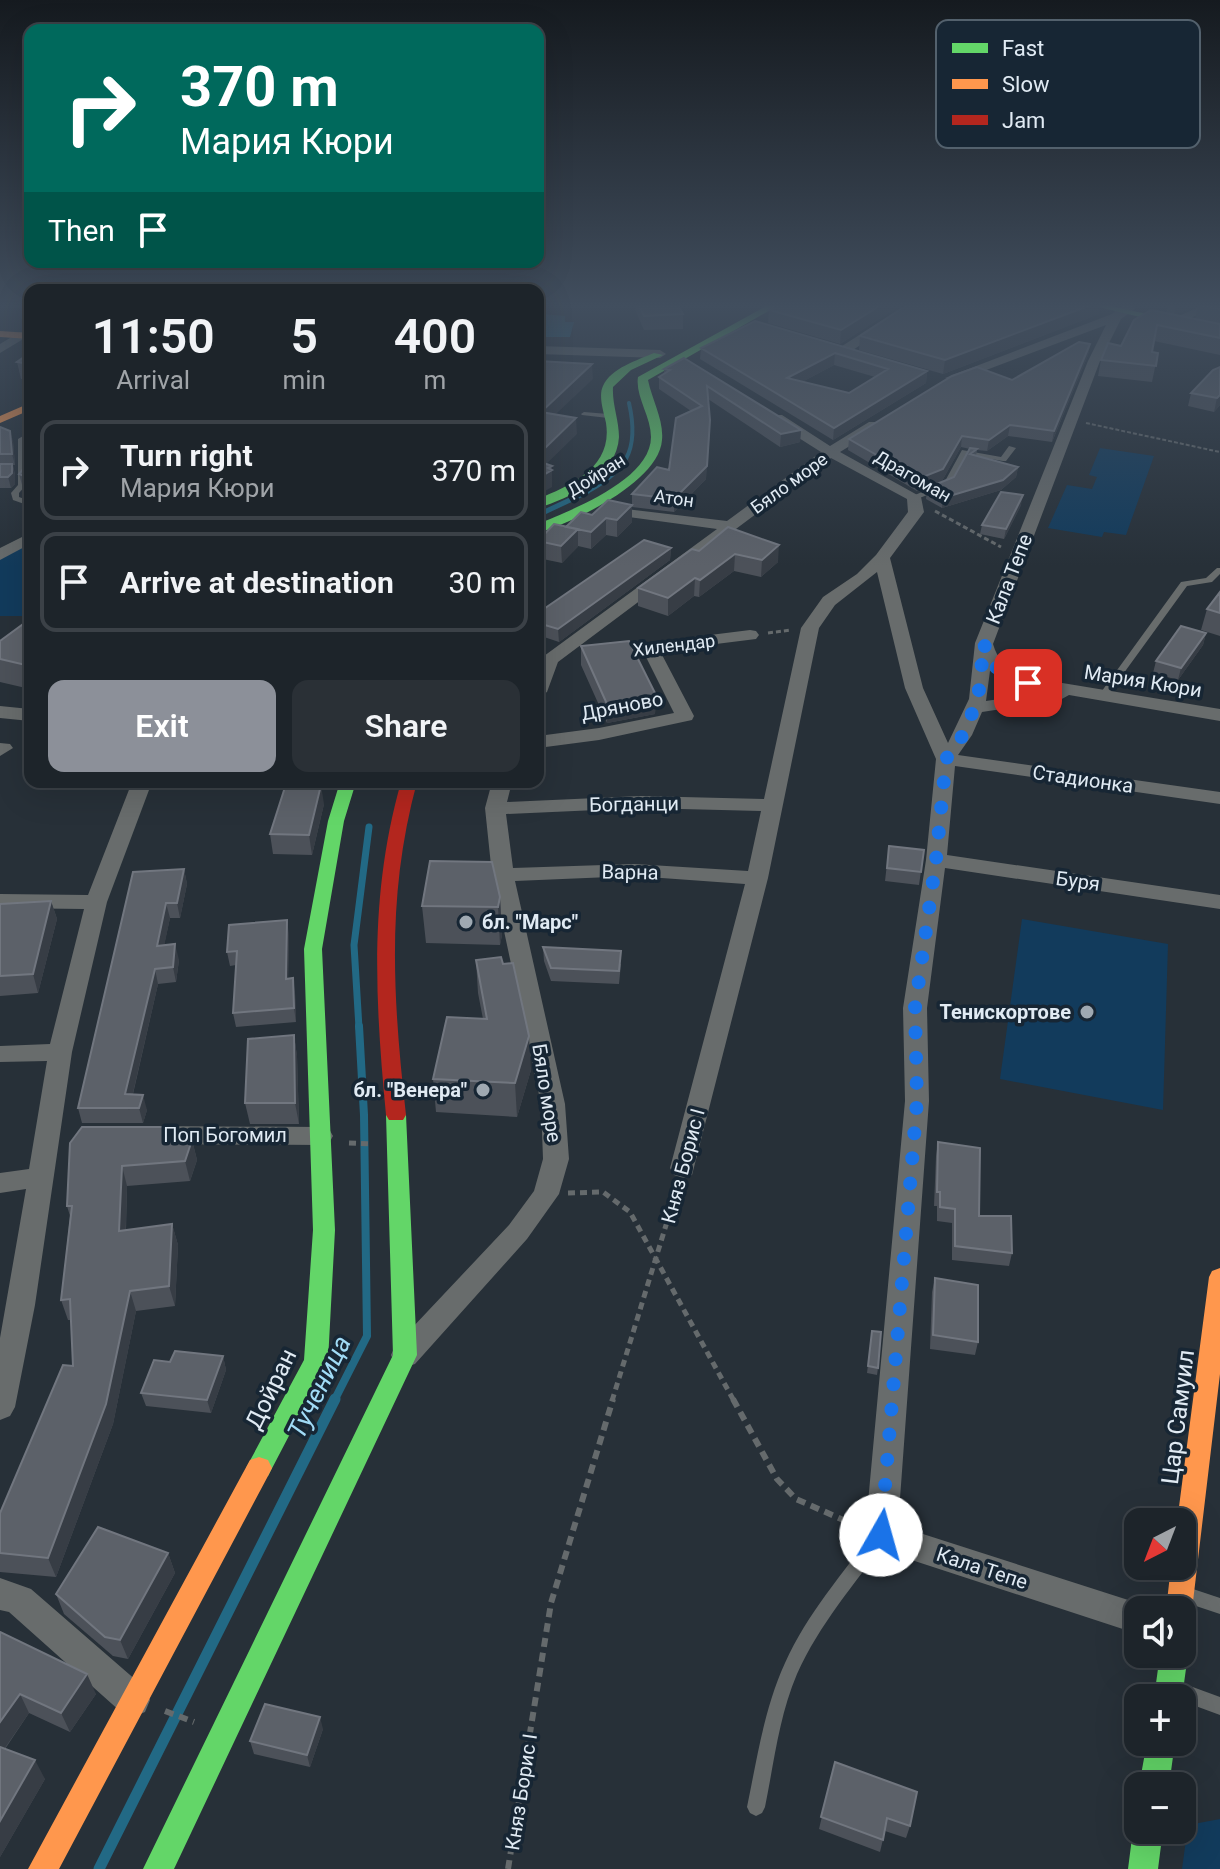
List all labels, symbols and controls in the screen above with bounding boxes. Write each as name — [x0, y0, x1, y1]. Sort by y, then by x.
legend — [936, 20, 1200, 148]
text: Fast — [1002, 36, 1044, 61]
text: 370 m — [180, 54, 339, 120]
icon: right — [48, 56, 152, 160]
text: Slow — [1002, 72, 1050, 97]
text: Jam — [1002, 108, 1045, 133]
text: Мария Кюри — [180, 121, 394, 163]
icon: arrive — [131, 208, 175, 252]
text: Then — [48, 213, 115, 248]
text: 11:50 — [92, 308, 215, 365]
text: 5 — [291, 308, 318, 365]
text: 400 — [394, 308, 476, 365]
text: Arrival — [116, 365, 190, 395]
text: min — [282, 365, 326, 395]
text: m — [424, 365, 446, 395]
text: Turn right — [120, 438, 253, 473]
street label: Драгоман — [871, 446, 955, 506]
icon: right — [52, 448, 96, 492]
street label: Бяло море — [747, 448, 831, 518]
street label: Дойран — [563, 449, 629, 501]
text: 370 m — [432, 453, 516, 488]
text: Мария Кюри — [120, 473, 274, 503]
street label: Атон — [653, 485, 695, 511]
street label: Кала Тепе — [981, 531, 1037, 627]
icon: arrive — [52, 560, 96, 604]
text: Arrive at destination — [120, 565, 394, 600]
text: 30 m — [449, 565, 516, 600]
street label: Хилендар — [632, 630, 716, 660]
pin — [994, 649, 1062, 717]
street label: Мария Кюри — [1082, 660, 1204, 702]
icon: arrive — [1006, 661, 1050, 705]
button: Exit — [48, 680, 276, 772]
button: Share — [292, 680, 520, 772]
street label: Дряново — [579, 686, 665, 726]
street label: Стадионка — [1031, 760, 1135, 798]
street label: Богданци — [589, 791, 679, 817]
street label: Варна — [601, 860, 659, 884]
street label: Буря — [1054, 866, 1102, 896]
place label: бл. "Марс" — [482, 910, 578, 934]
marker: бл. "Марс" — [457, 913, 475, 931]
place label: Тенискортове — [940, 1000, 1071, 1024]
marker: Тенискортове — [1078, 1003, 1096, 1021]
street label: Бяло море — [527, 1042, 567, 1144]
place label: бл. "Венера" — [353, 1078, 467, 1102]
marker: бл. "Венера" — [474, 1081, 492, 1099]
street label: Княз Борис I — [656, 1106, 710, 1226]
street label: Поп Богомил — [163, 1123, 287, 1147]
water label: Тученица — [281, 1331, 357, 1443]
street label: Дойран — [240, 1344, 302, 1434]
street label: Цар Самуил — [1156, 1348, 1200, 1486]
position arrow — [839, 1493, 923, 1577]
north arrow — [1124, 1508, 1196, 1580]
map controls — [1124, 1508, 1196, 1844]
street label: Кала Тепе — [933, 1542, 1031, 1594]
button: sound — [1124, 1596, 1196, 1668]
button: + — [1124, 1684, 1196, 1756]
street label: Княз Борис I — [500, 1732, 542, 1852]
button: − — [1124, 1772, 1196, 1844]

